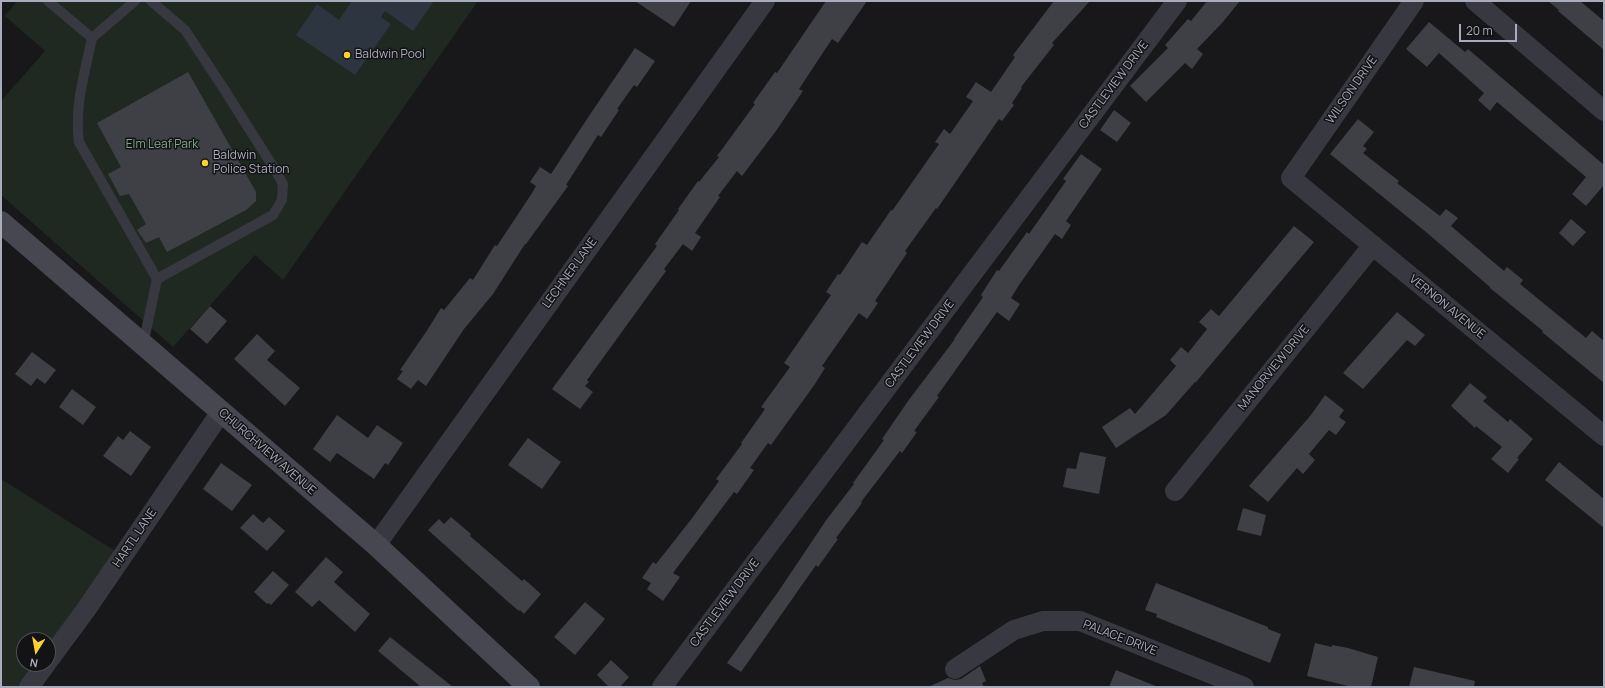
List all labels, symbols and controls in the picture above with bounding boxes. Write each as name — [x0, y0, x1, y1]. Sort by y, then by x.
scale bar — [1461, 16, 1519, 42]
text: 20 m — [1466, 22, 1493, 39]
street label: CASTLEVIEW DRIVE — [1076, 38, 1152, 132]
place label: Baldwin Pool — [355, 48, 425, 62]
marker: Baldwin Pool — [342, 50, 352, 60]
street label: WILSON DRIVE — [1323, 53, 1381, 127]
park label: Elm Leaf Park — [126, 138, 198, 152]
place label: Baldwin Police Station — [213, 149, 289, 177]
marker: Baldwin Police Station — [200, 158, 210, 168]
street label: LECHNER LANE — [540, 235, 600, 311]
street label: VERNON AVENUE — [1406, 272, 1488, 342]
street label: CASTLEVIEW DRIVE — [882, 297, 958, 391]
street label: MANORVIEW DRIVE — [1235, 323, 1313, 413]
street label: CHURCHVIEW AVENUE — [215, 406, 319, 498]
street label: HARTL LANE — [110, 506, 160, 570]
street label: CASTLEVIEW DRIVE — [687, 556, 763, 650]
street label: PALACE DRIVE — [1081, 617, 1159, 659]
north arrow — [16, 632, 56, 672]
text: N — [28, 655, 39, 671]

